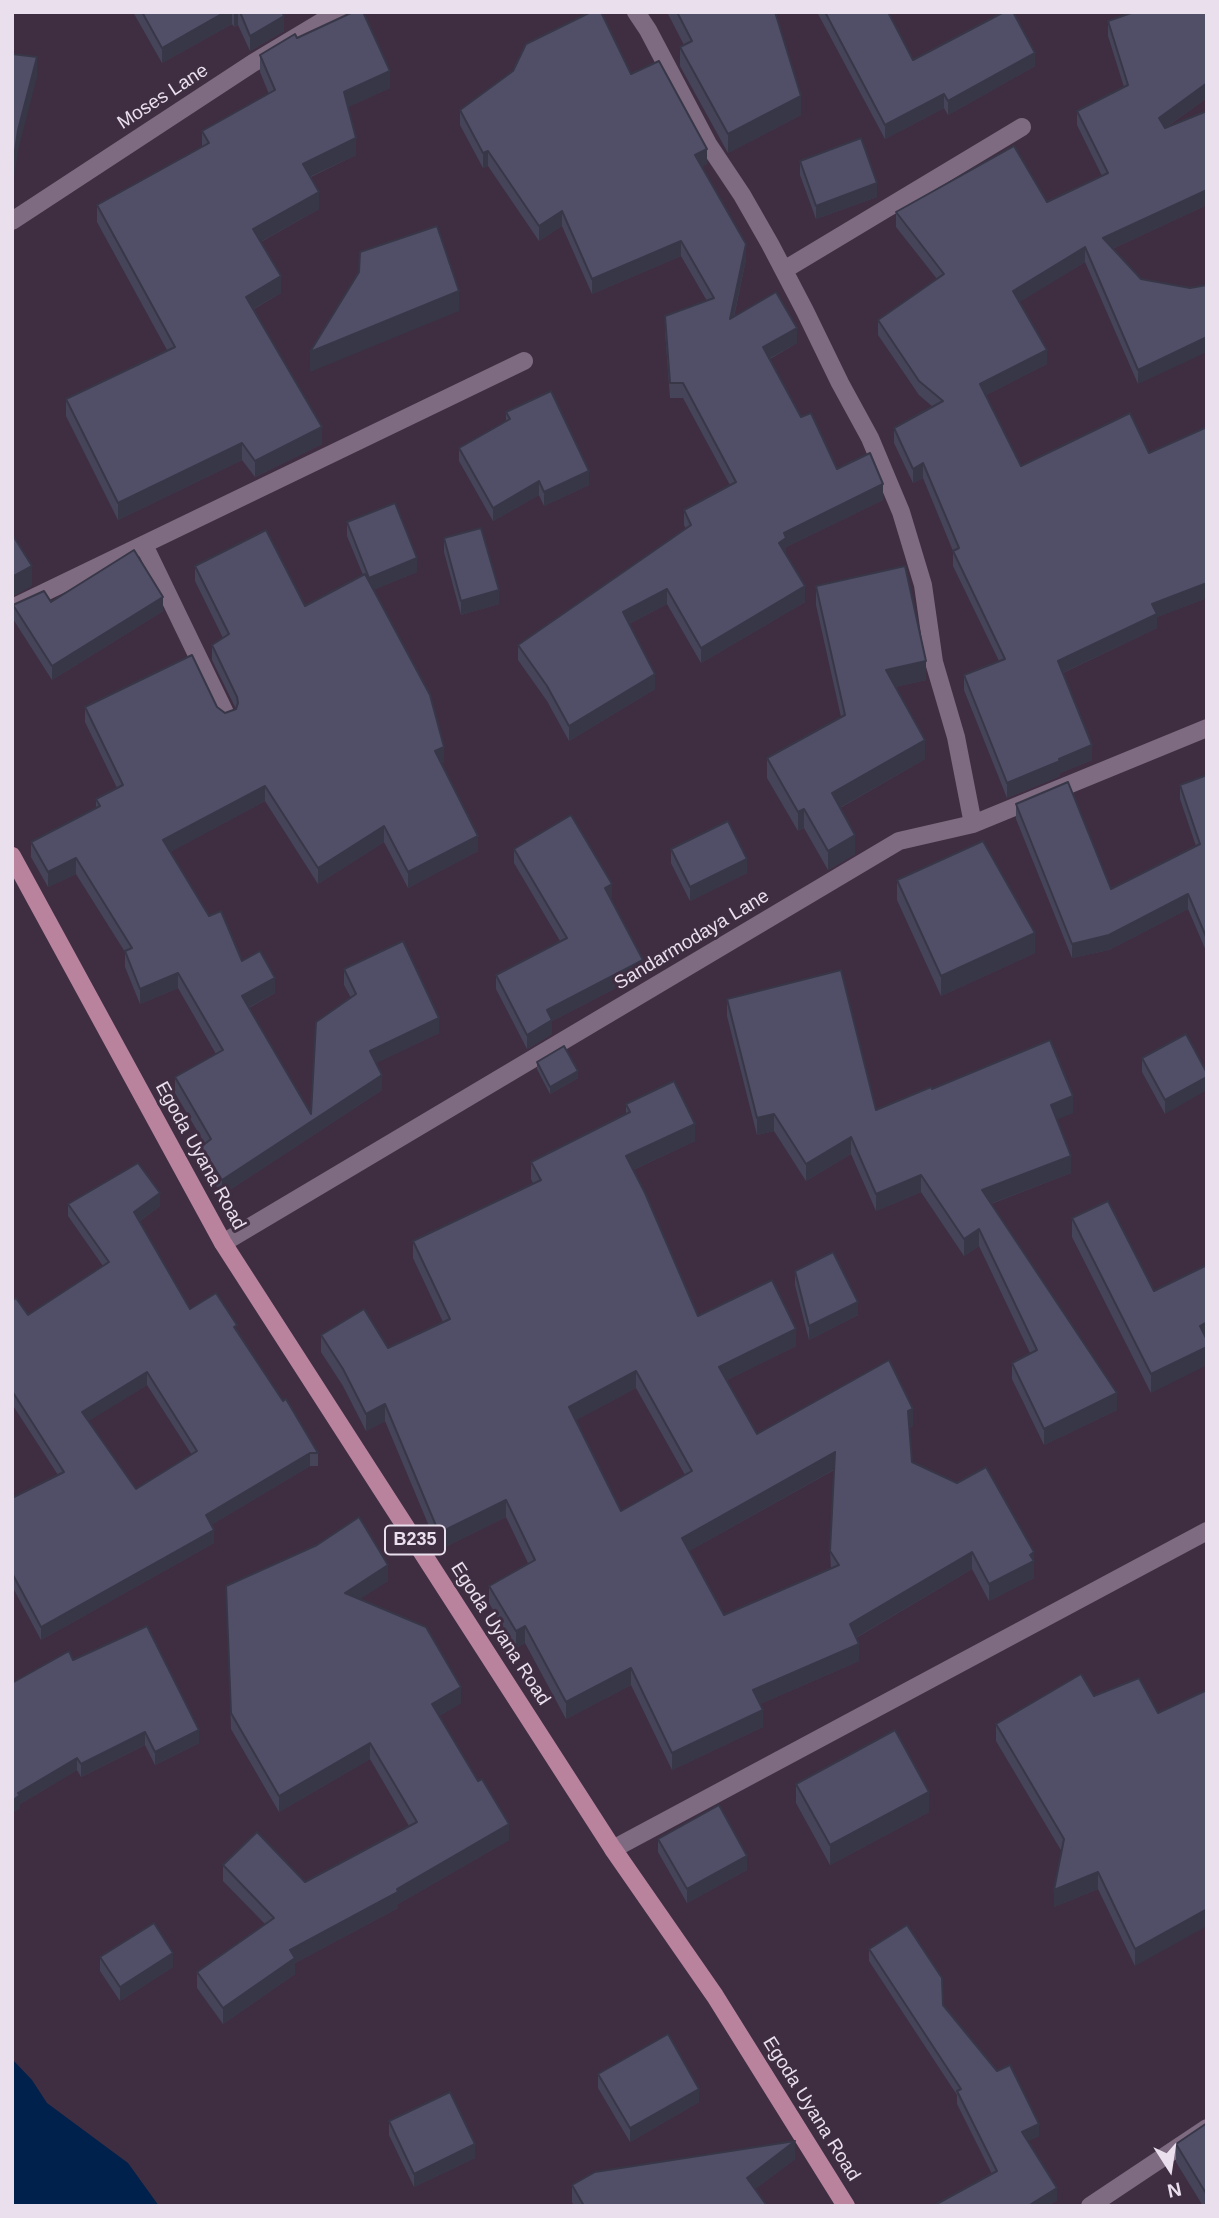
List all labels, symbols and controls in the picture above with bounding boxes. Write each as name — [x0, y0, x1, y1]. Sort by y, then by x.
street label: Moses Lane — [113, 59, 213, 135]
street label: Sandarmodaya Lane — [611, 885, 773, 995]
street label: Egoda Uyana Road — [150, 1078, 250, 1234]
road number: B235 — [385, 1526, 445, 1554]
street label: Egoda Uyana Road — [445, 1558, 555, 1710]
street label: Egoda Uyana Road — [757, 2033, 865, 2185]
north arrow — [1135, 2134, 1205, 2204]
text: N — [1166, 2178, 1183, 2202]

